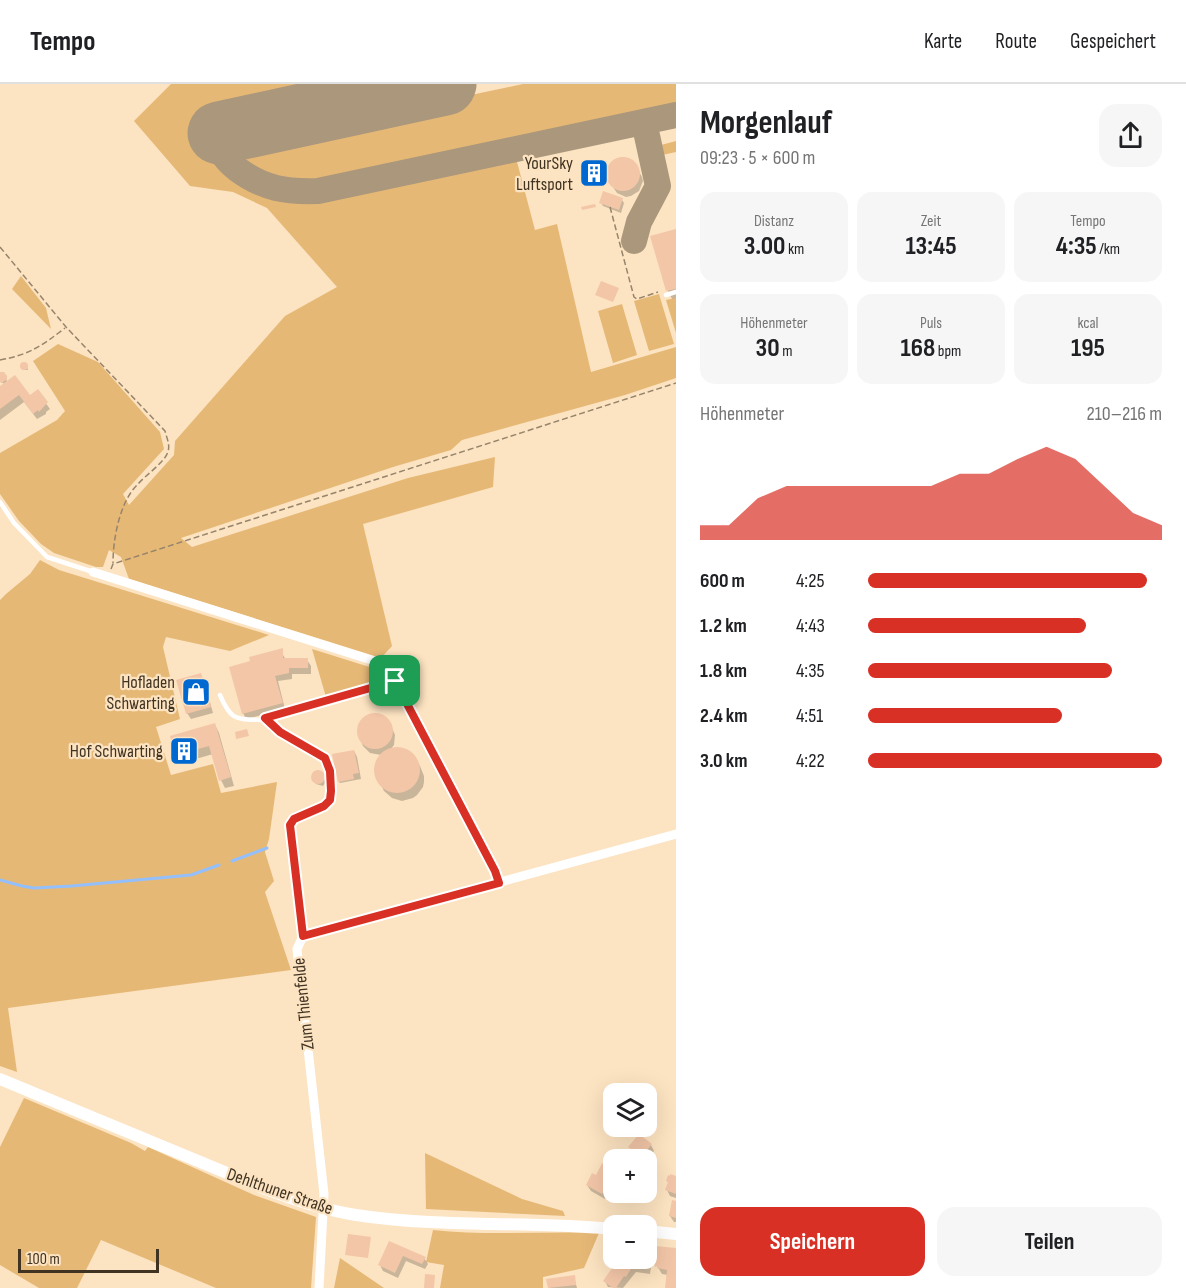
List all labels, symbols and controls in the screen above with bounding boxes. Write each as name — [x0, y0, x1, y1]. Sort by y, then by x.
text: Tempo — [30, 25, 95, 58]
text: Karte — [924, 29, 962, 54]
text: Route — [995, 29, 1037, 54]
text: Gespeichert — [1070, 29, 1156, 54]
text: Morgenlauf — [700, 103, 832, 143]
button: share — [1099, 104, 1162, 167]
text: 09:23 · 5 × 600 m — [700, 146, 815, 170]
place label: YourSky Luftsport — [516, 153, 573, 195]
building icon: YourSky Luftsport — [578, 157, 610, 189]
text: Distanz — [754, 212, 794, 231]
text: Zeit — [921, 212, 941, 231]
text: Tempo — [1070, 212, 1106, 231]
text: 3.00 — [744, 231, 785, 262]
text: 13:45 — [905, 231, 957, 262]
text: 4:35 — [1056, 231, 1097, 262]
text: km — [785, 240, 804, 259]
text: /km — [1097, 240, 1120, 259]
text: Höhenmeter — [740, 314, 808, 333]
text: Puls — [920, 314, 942, 333]
text: kcal — [1077, 314, 1099, 333]
text: 30 — [756, 333, 780, 364]
text: 168 — [901, 333, 935, 364]
text: 195 — [1071, 333, 1105, 364]
text: m — [780, 342, 792, 361]
text: bpm — [935, 342, 961, 361]
text: Höhenmeter — [700, 402, 784, 426]
text: 210–216 m — [1087, 402, 1162, 426]
text: 600 m — [700, 569, 745, 593]
text: 4:25 — [796, 569, 824, 593]
text: 1.2 km — [700, 614, 747, 638]
text: 4:43 — [796, 614, 825, 638]
pin — [369, 655, 420, 706]
text: 1.8 km — [700, 659, 747, 683]
text: 4:35 — [796, 659, 825, 683]
icon: arrive — [378, 664, 411, 697]
place label: Hofladen Schwarting — [106, 672, 175, 714]
shop icon: Hofladen Schwarting — [180, 676, 212, 708]
text: 2.4 km — [700, 704, 748, 728]
text: 4:51 — [796, 704, 823, 728]
building icon: Hof Schwarting — [168, 735, 200, 767]
place label: Hof Schwarting — [70, 741, 163, 762]
text: 3.0 km — [700, 749, 747, 773]
text: 4:22 — [796, 749, 825, 773]
street label: Zum Thienfelde — [288, 957, 319, 1051]
map controls — [603, 1083, 657, 1269]
button: layers — [603, 1083, 657, 1137]
button: + — [603, 1149, 657, 1203]
street label: Dehlthuner Straße — [224, 1164, 336, 1219]
button: Speichern — [700, 1207, 925, 1276]
button: Teilen — [937, 1207, 1162, 1276]
button: − — [603, 1215, 657, 1269]
scale bar — [18, 1246, 159, 1274]
text: 100 m — [27, 1250, 60, 1269]

